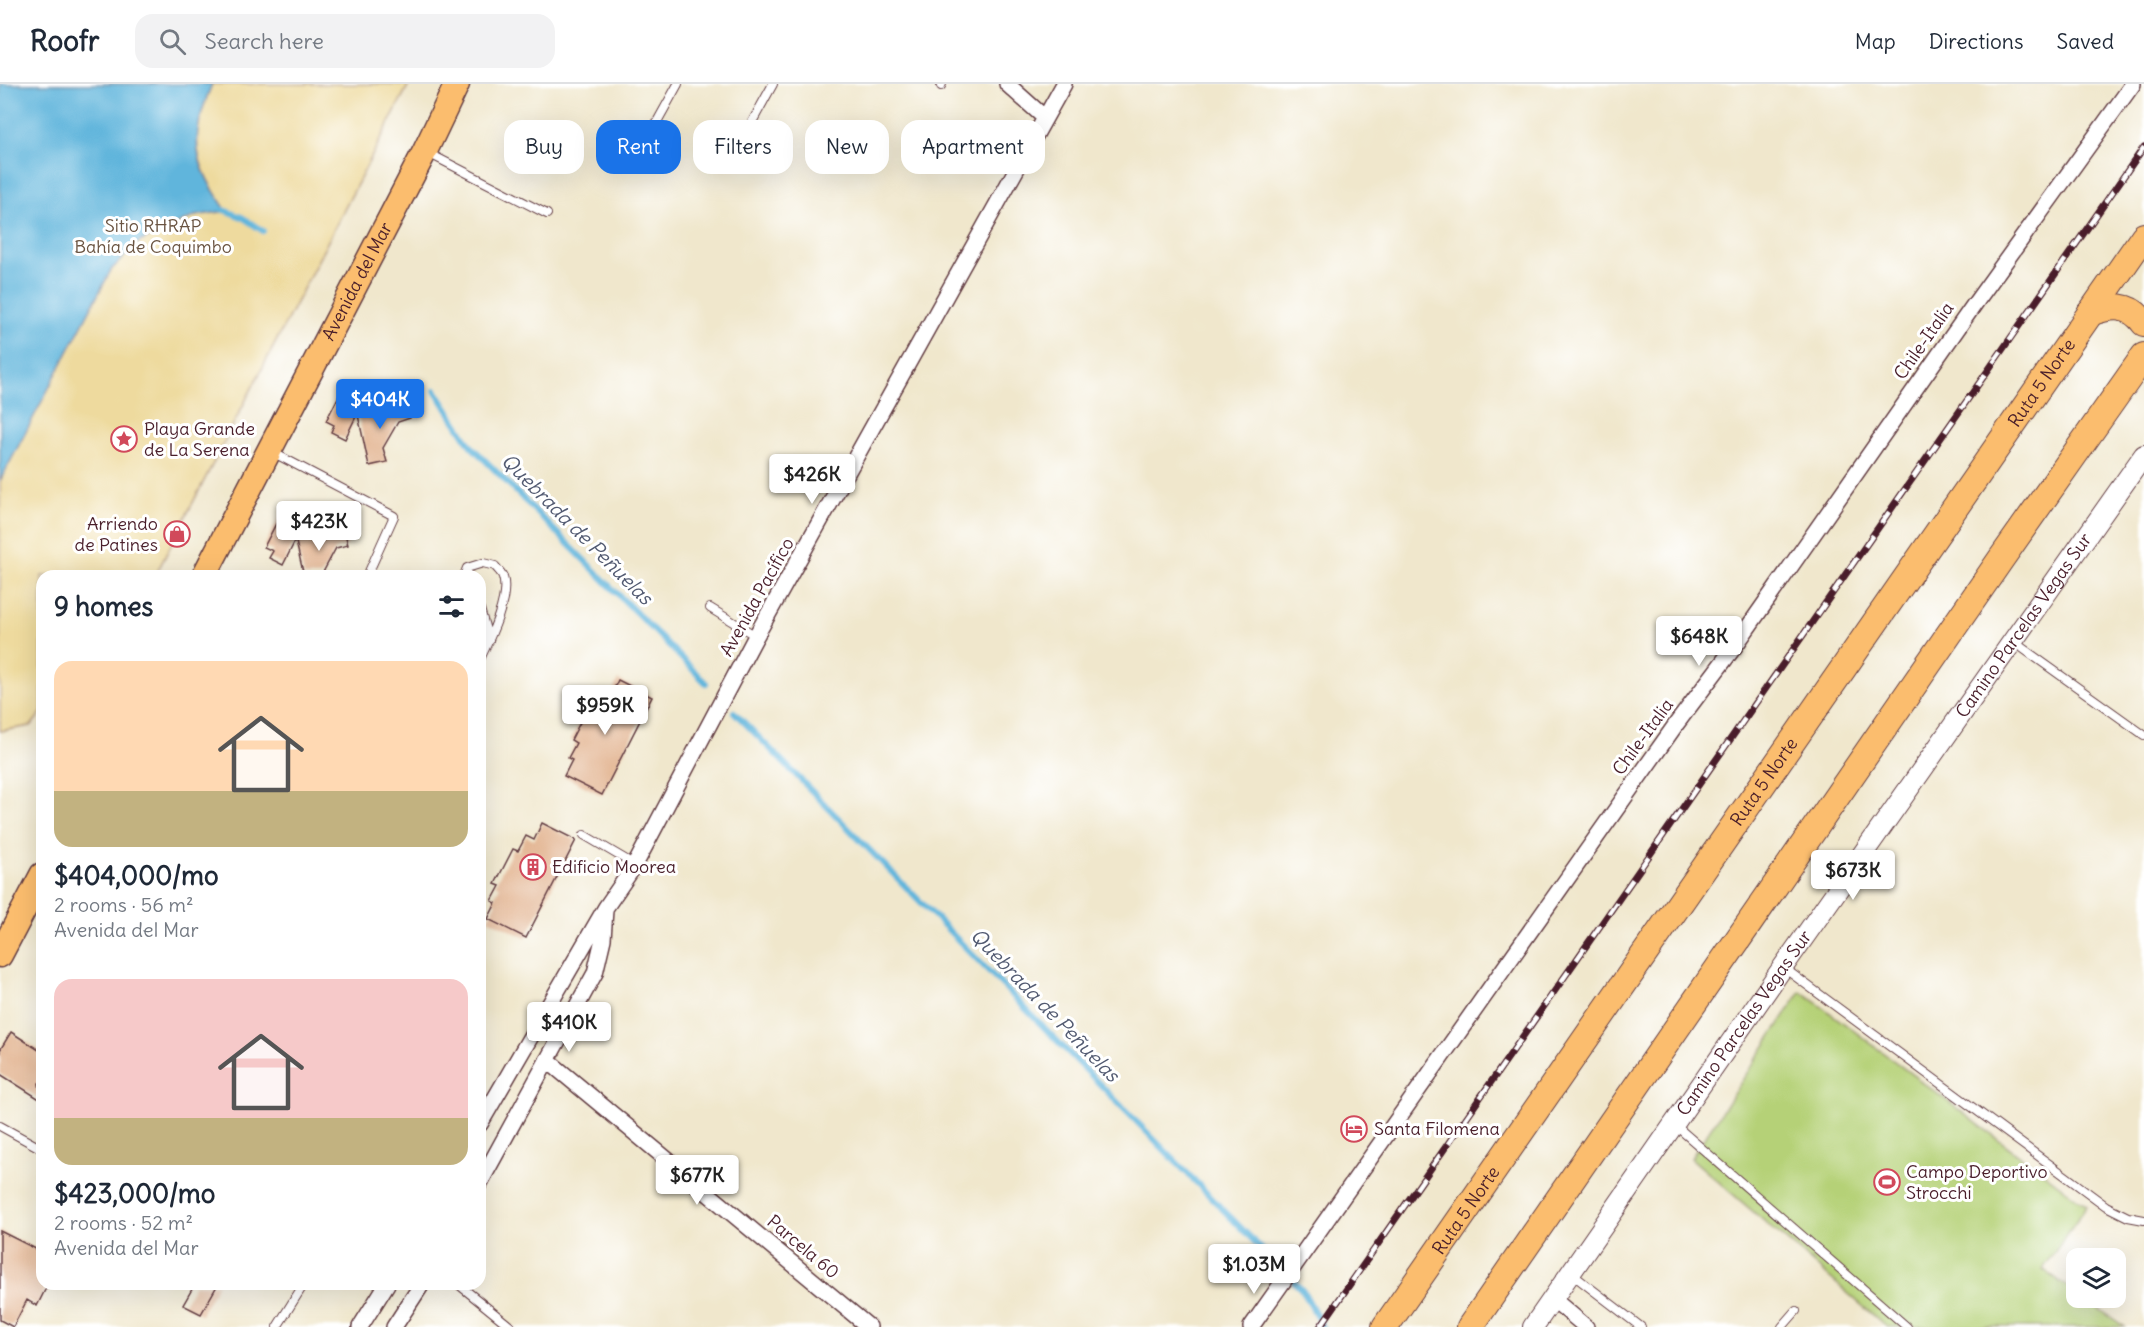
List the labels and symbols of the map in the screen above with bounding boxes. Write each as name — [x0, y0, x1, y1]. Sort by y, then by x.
park label: Sitio RHRAP Bahía de Coquimbo — [74, 214, 232, 258]
street label: Avenida del Mar — [316, 218, 397, 344]
street label: Chile-Italia — [1889, 298, 1959, 384]
street label: Ruta 5 Norte — [2003, 334, 2080, 431]
pin: $404K — [338, 379, 422, 430]
place label: Playa Grande de La Serena — [144, 417, 255, 461]
place icon: Playa Grande de La Serena — [109, 424, 139, 454]
water label: Quebrada de Peñuelas — [496, 448, 660, 611]
pin: $426K — [770, 454, 854, 505]
pin: $423K — [277, 501, 361, 552]
place label: Arriendo de Patines — [74, 512, 158, 556]
shop icon: Arriendo de Patines — [162, 519, 192, 549]
street label: Camino Parcelas Vegas Sur — [1950, 528, 2097, 722]
street label: Avenida Pacífico — [714, 533, 799, 660]
pin: $648K — [1657, 616, 1741, 667]
pin: $959K — [563, 685, 647, 736]
street label: Chile-Italia — [1607, 694, 1678, 780]
street label: Ruta 5 Norte — [1725, 733, 1803, 830]
pin: $673K — [1811, 850, 1895, 901]
building icon: Edificio Moorea — [518, 852, 548, 882]
place label: Edificio Moorea — [552, 855, 676, 878]
water label: Quebrada de Peñuelas — [966, 923, 1126, 1088]
street label: Camino Parcelas Vegas Sur — [1671, 925, 1817, 1120]
pin: $410K — [527, 1002, 611, 1053]
hotel icon: Santa Filomena — [1339, 1114, 1369, 1144]
place label: Santa Filomena — [1374, 1117, 1500, 1140]
pin: $677K — [655, 1155, 739, 1206]
place label: Campo Deportivo Strocchi — [1906, 1160, 2048, 1204]
street label: Ruta 5 Norte — [1427, 1162, 1504, 1259]
sports icon: Campo Deportivo Strocchi — [1872, 1167, 1902, 1197]
street label: Parcela 60 — [763, 1210, 844, 1283]
pin: $1.03M — [1205, 1244, 1303, 1295]

